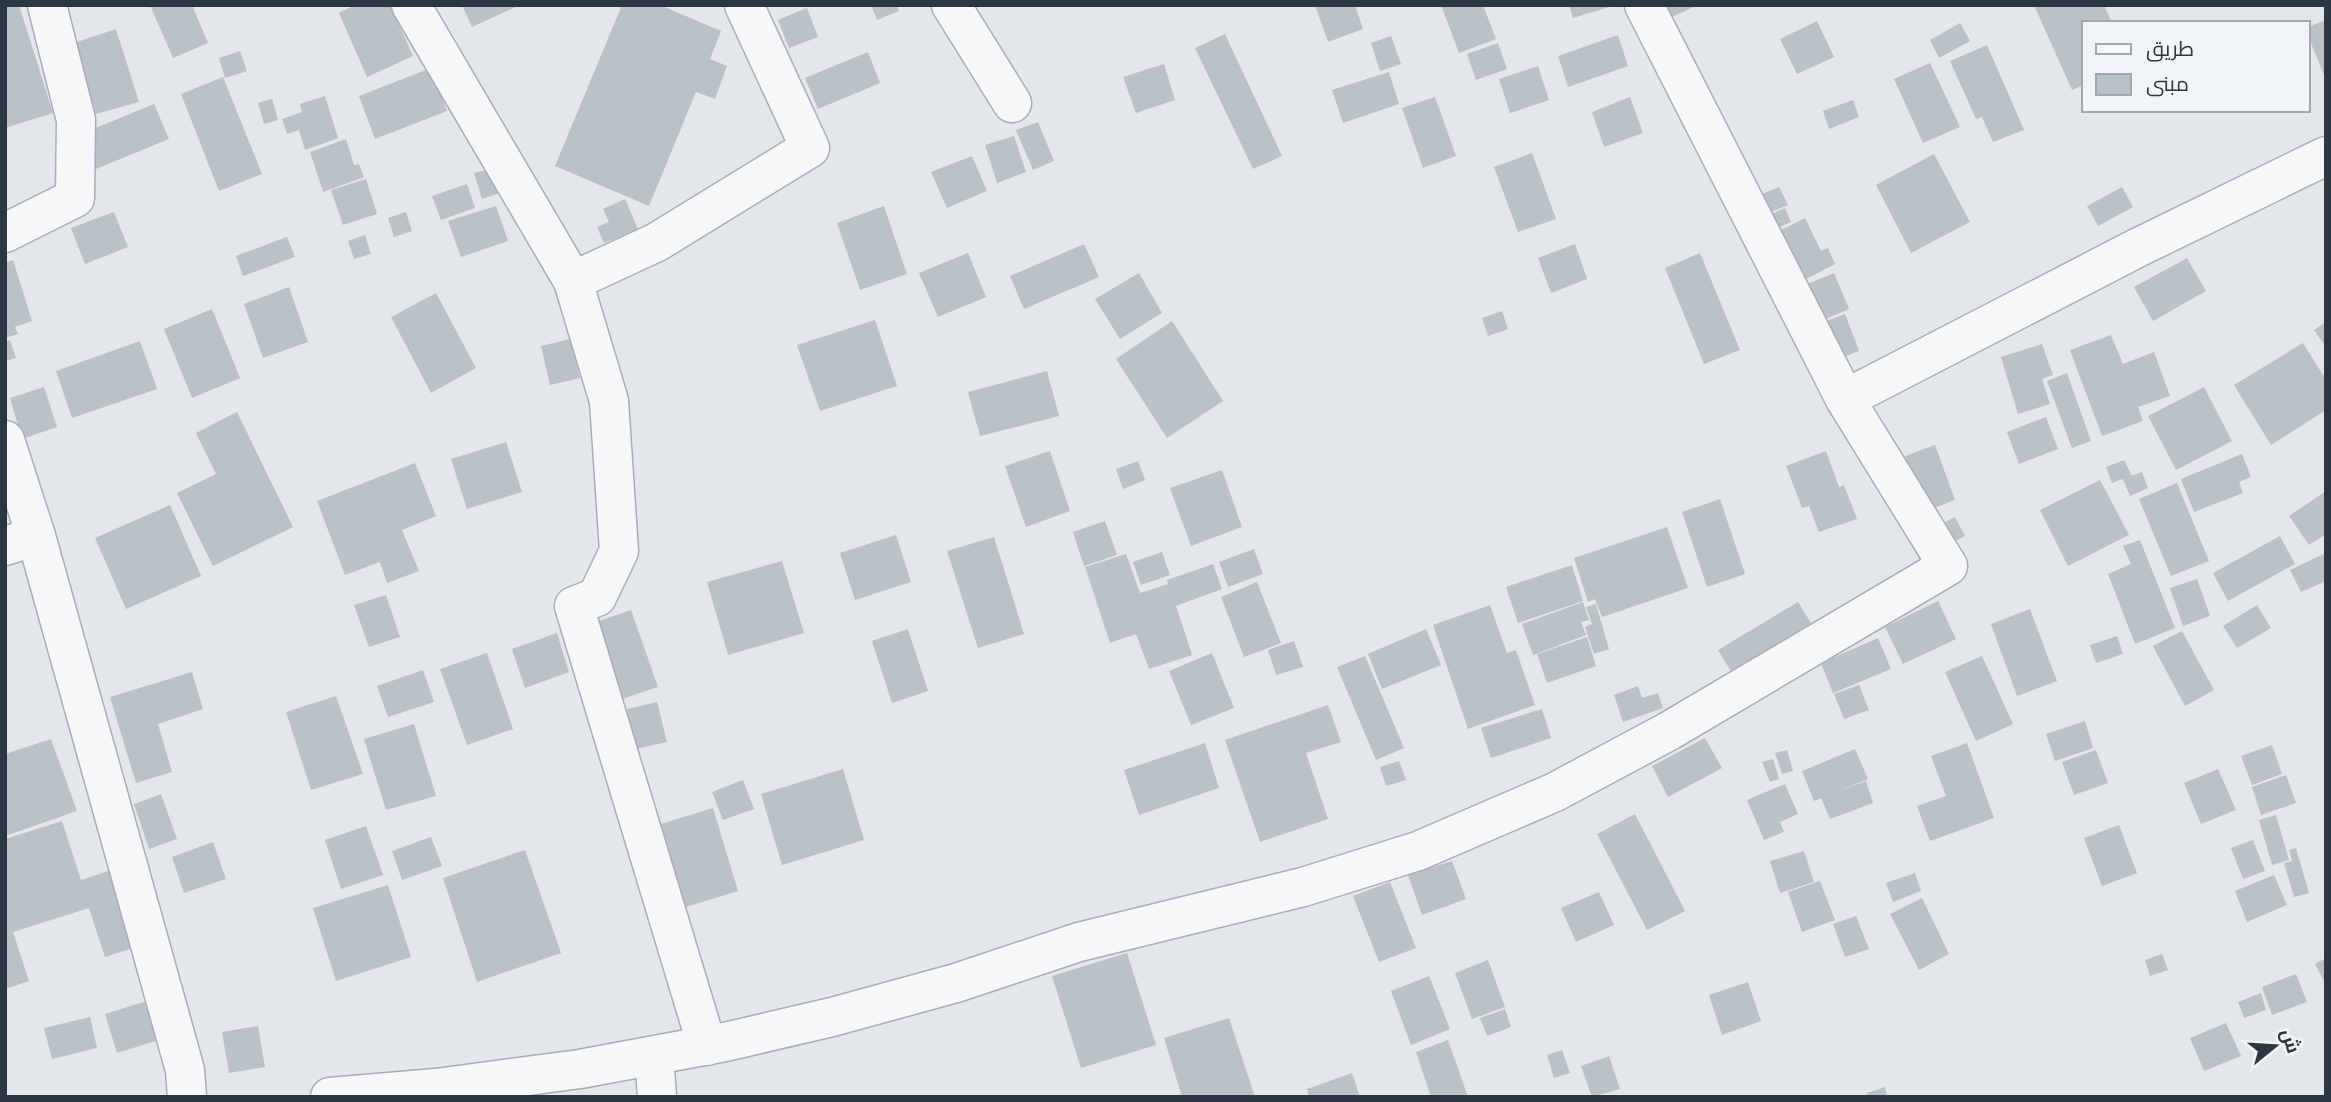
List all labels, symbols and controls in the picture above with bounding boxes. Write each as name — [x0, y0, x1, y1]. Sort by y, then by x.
legend — [2082, 21, 2310, 112]
text: طريق — [2146, 36, 2194, 62]
text: مبنى — [2146, 71, 2189, 97]
north arrow — [2240, 1011, 2310, 1081]
text: ش — [2276, 1026, 2305, 1056]

